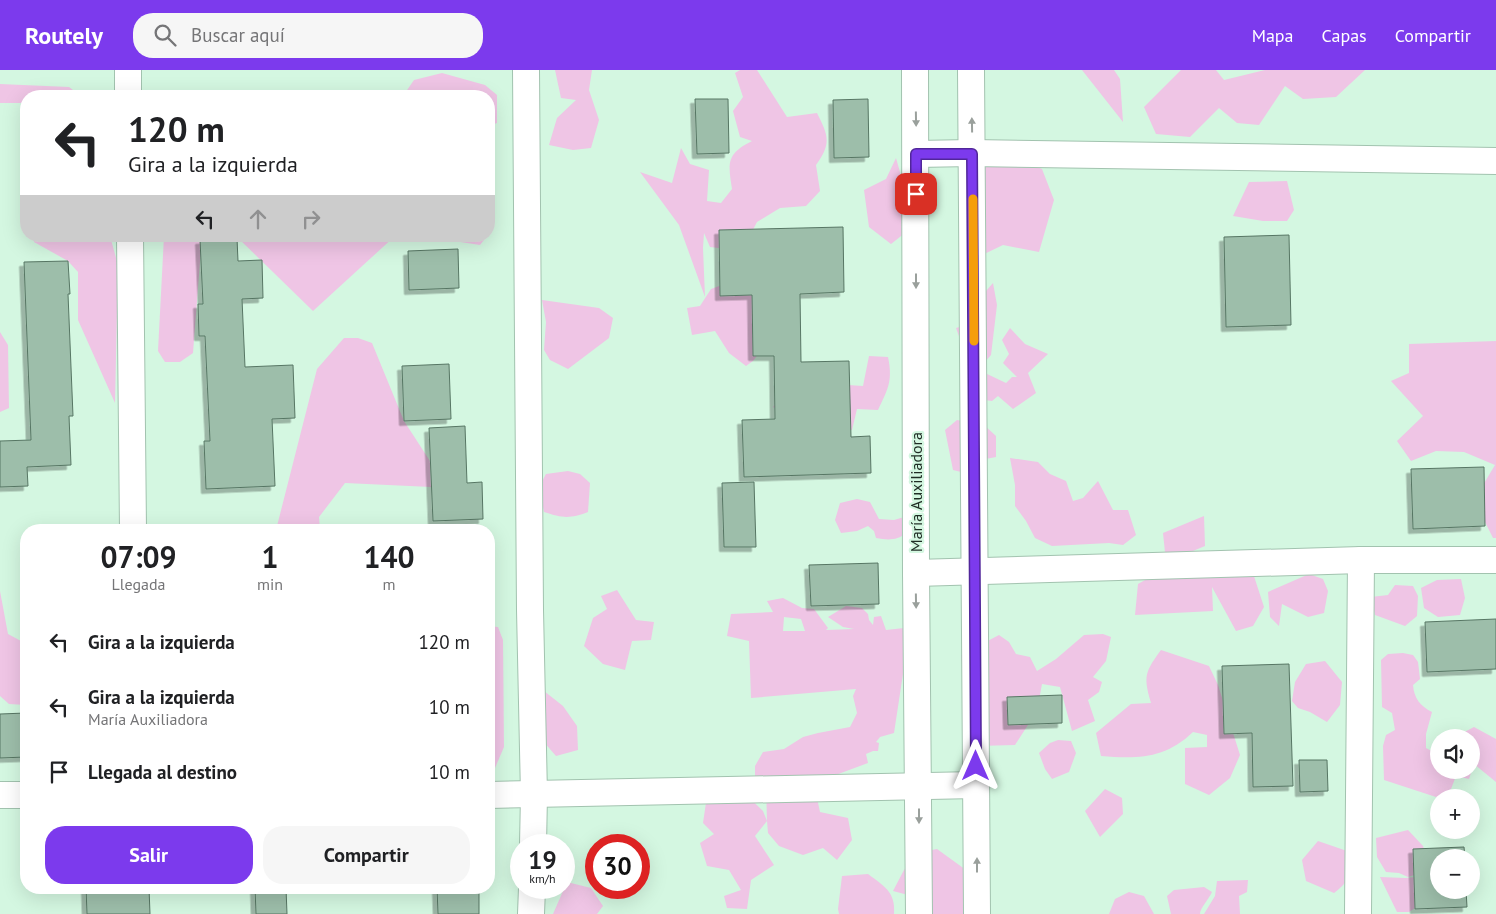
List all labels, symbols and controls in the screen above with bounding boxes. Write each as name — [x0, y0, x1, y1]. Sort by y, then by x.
search box — [133, 13, 483, 58]
text: Routely — [25, 20, 103, 51]
icon: search — [151, 21, 179, 49]
text: Buscar aquí — [191, 23, 285, 47]
text: Mapa — [1252, 24, 1294, 47]
text: Capas — [1322, 24, 1367, 47]
text: Compartir — [1395, 24, 1471, 47]
text: 120 m — [128, 106, 225, 152]
icon: left — [45, 110, 110, 175]
one-way arrow — [912, 111, 920, 127]
one-way arrow — [968, 117, 976, 133]
text: Gira a la izquierda — [128, 150, 298, 178]
pin — [895, 173, 937, 215]
icon: arrive — [902, 180, 930, 208]
icon: left — [191, 205, 219, 233]
icon: ahead — [244, 205, 272, 233]
icon: right — [297, 205, 325, 233]
one-way arrow — [912, 273, 920, 289]
street label: María Auxiliadora — [906, 432, 926, 552]
text: 07:09 — [100, 537, 177, 576]
text: 1 — [262, 537, 279, 576]
text: 140 — [363, 537, 415, 576]
text: Llegada — [112, 574, 165, 594]
text: min — [257, 574, 283, 594]
text: m — [383, 574, 396, 594]
one-way arrow — [912, 593, 920, 609]
icon: left — [45, 628, 73, 656]
text: Gira a la izquierda — [88, 630, 235, 654]
text: 120 m — [418, 630, 470, 654]
text: Gira a la izquierda — [88, 685, 235, 709]
icon: left — [45, 693, 73, 721]
text: 10 m — [429, 695, 470, 719]
text: María Auxiliadora — [88, 709, 208, 729]
map controls — [1430, 729, 1480, 899]
button: sound — [1430, 729, 1480, 779]
position arrow — [949, 739, 1001, 791]
icon: arrive — [45, 758, 73, 786]
text: Llegada al destino — [88, 760, 237, 784]
text: 10 m — [429, 760, 470, 784]
button: + — [1430, 789, 1480, 839]
one-way arrow — [915, 808, 923, 824]
button: Salir — [45, 826, 253, 884]
button: Compartir — [263, 826, 470, 884]
speed limit sign: 30 — [585, 834, 650, 899]
text: 19 — [528, 844, 557, 876]
button: − — [1430, 849, 1480, 899]
one-way arrow — [973, 857, 981, 873]
text: km/h — [529, 871, 556, 886]

